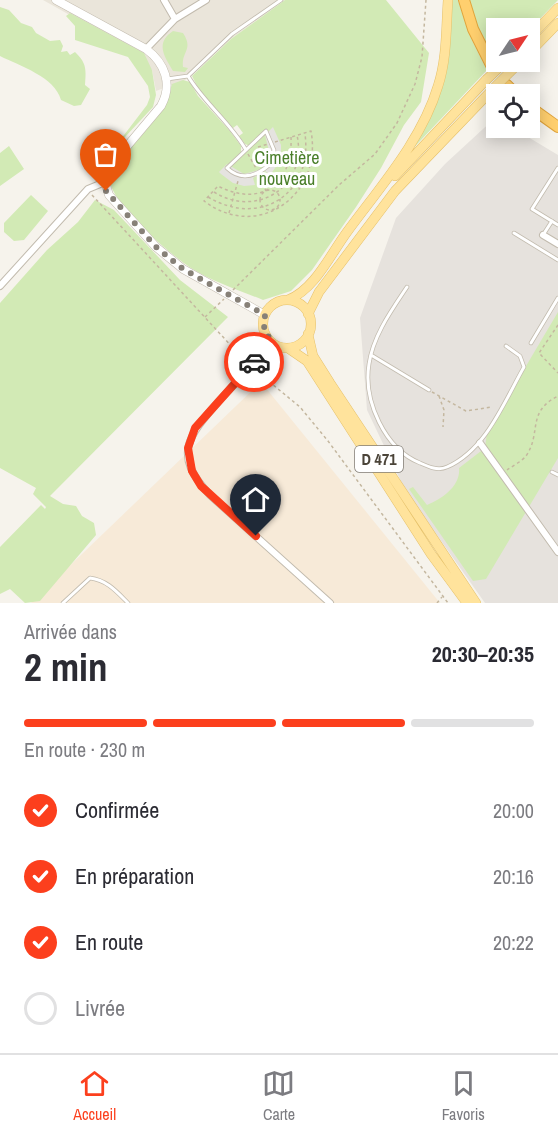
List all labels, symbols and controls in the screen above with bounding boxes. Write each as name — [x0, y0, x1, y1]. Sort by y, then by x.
north arrow — [486, 18, 540, 72]
map controls — [486, 18, 540, 138]
button: locate — [486, 84, 540, 138]
pin — [80, 129, 131, 191]
icon: bag — [89, 138, 122, 171]
park label: Cimetière nouveau — [255, 145, 319, 191]
courier — [224, 332, 284, 392]
icon: car — [238, 346, 271, 379]
road number: D 471 — [355, 446, 403, 472]
pin — [230, 474, 281, 536]
icon: home — [239, 483, 272, 516]
text: Arrivée dans — [24, 618, 117, 645]
text: 20:30–20:35 — [432, 639, 534, 669]
text: 2 min — [24, 641, 108, 693]
text: En route · 230 m — [24, 736, 145, 763]
icon: check — [24, 794, 57, 827]
text: Confirmée — [75, 795, 159, 825]
text: 20:00 — [493, 797, 534, 824]
icon: check — [24, 860, 57, 893]
text: En préparation — [75, 861, 194, 891]
text: 20:16 — [493, 863, 534, 890]
icon: check — [24, 926, 57, 959]
text: En route — [75, 927, 143, 957]
text: 20:22 — [493, 929, 534, 956]
text: Livrée — [75, 993, 125, 1023]
tab: Accueil — [73, 1067, 116, 1125]
tab: Carte — [262, 1067, 295, 1125]
tab: Favoris — [442, 1067, 485, 1125]

